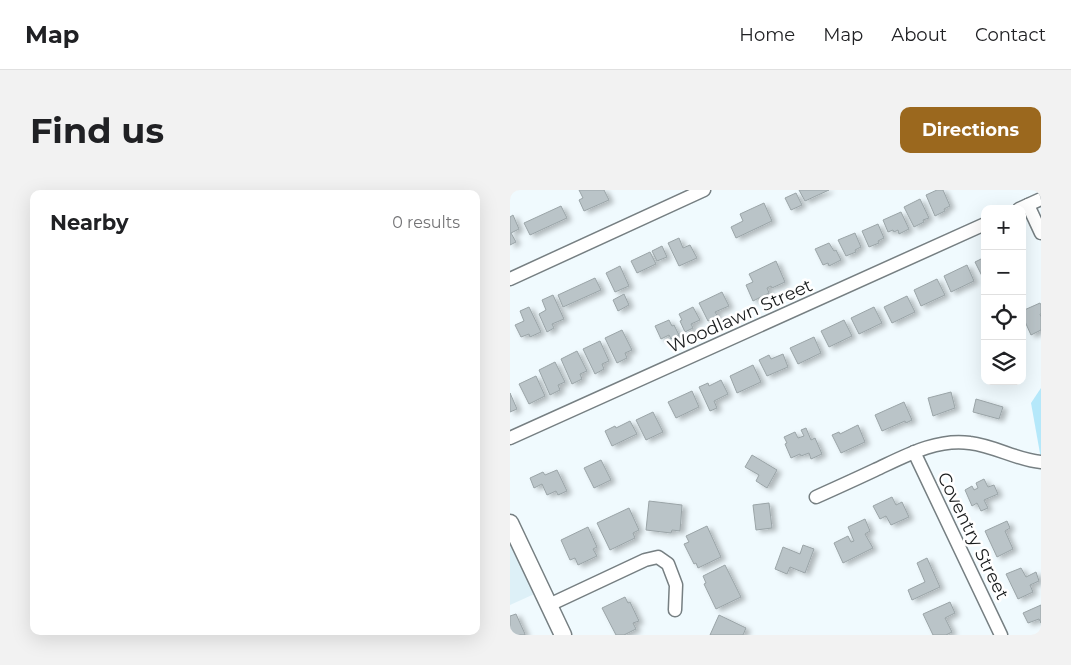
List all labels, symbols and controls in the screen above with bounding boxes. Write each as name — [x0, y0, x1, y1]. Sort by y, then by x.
text: Map — [25, 20, 79, 49]
text: Home — [739, 24, 795, 46]
text: Map — [823, 24, 863, 46]
text: About — [891, 24, 947, 46]
text: Contact — [975, 24, 1046, 46]
button: Directions — [900, 107, 1041, 153]
text: Find us — [30, 109, 164, 152]
map controls — [981, 205, 1026, 385]
button: + — [981, 205, 1026, 250]
text: Nearby — [50, 210, 129, 235]
text: 0 results — [392, 213, 460, 232]
button: − — [981, 250, 1026, 295]
street label: Woodlawn Street — [664, 274, 816, 358]
button: locate — [981, 295, 1026, 340]
button: layers — [981, 340, 1026, 385]
street label: Coventry Street — [933, 469, 1013, 603]

